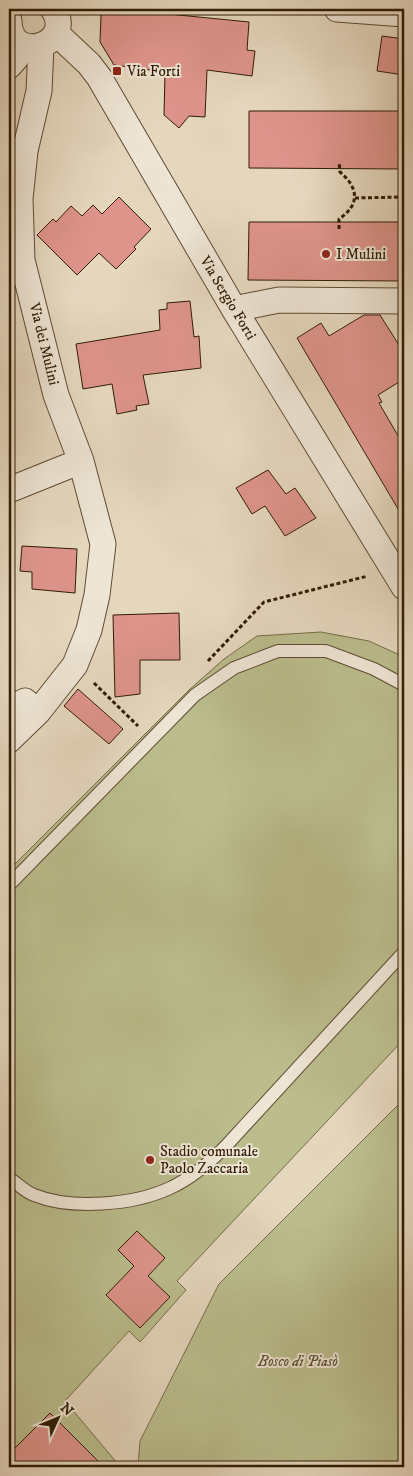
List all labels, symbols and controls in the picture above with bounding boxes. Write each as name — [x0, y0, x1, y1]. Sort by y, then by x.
place label: Via Forti — [126, 62, 180, 81]
marker: Via Forti — [111, 65, 123, 77]
place label: I Mulini — [336, 245, 386, 264]
marker: I Mulini — [320, 248, 332, 260]
street label: Via Sergio Forti — [195, 252, 261, 343]
street label: Via dei Mulini — [24, 300, 63, 387]
place label: Stadio comunale Paolo Zaccaria — [160, 1142, 258, 1178]
marker: Stadio comunale Paolo Zaccaria — [144, 1154, 156, 1166]
park label: Bosco di Piasò — [257, 1352, 338, 1371]
north arrow — [32, 1394, 82, 1444]
text: N — [56, 1399, 77, 1420]

